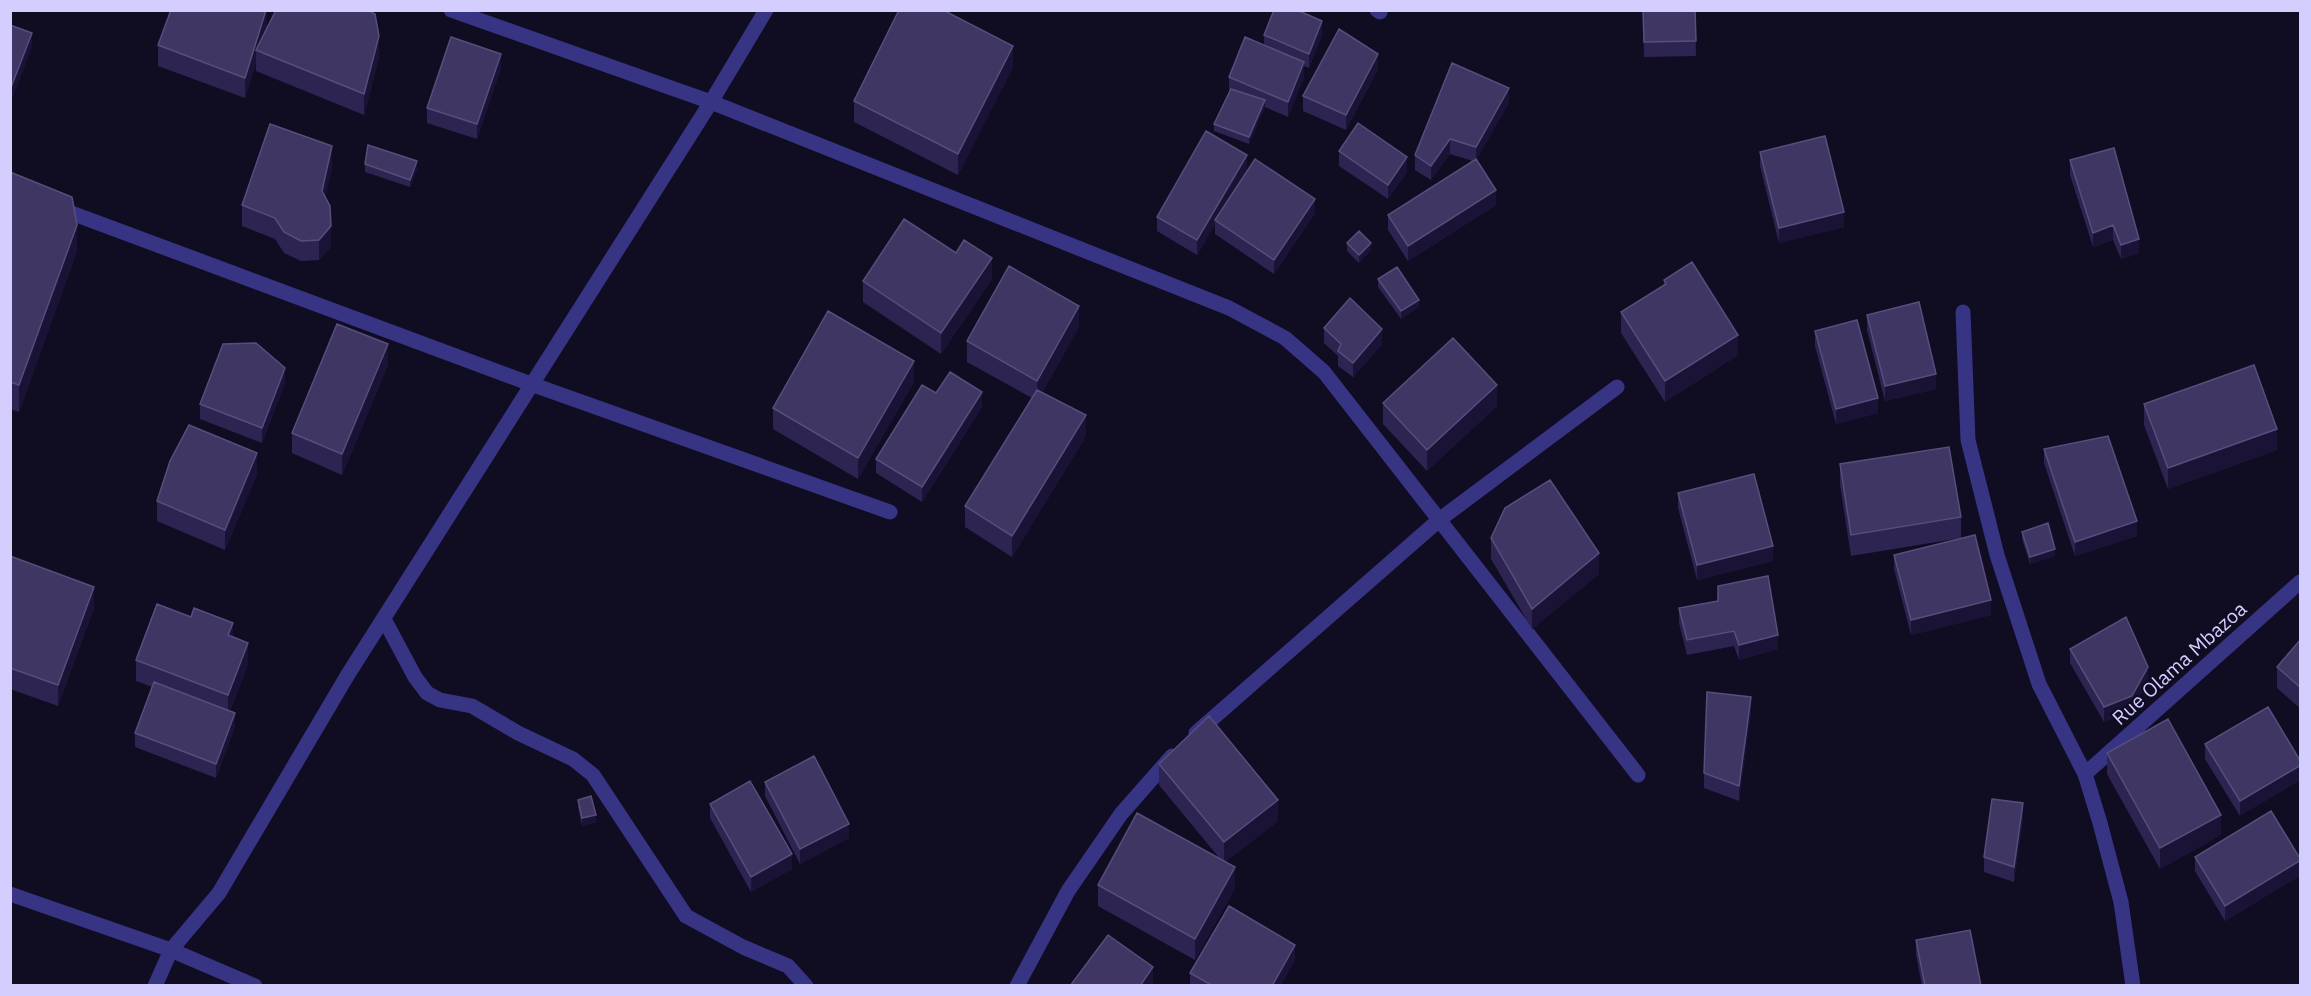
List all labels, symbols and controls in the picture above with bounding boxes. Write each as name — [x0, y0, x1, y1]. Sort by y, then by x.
street label: Rue Olama Mbazoa — [2106, 595, 2252, 731]

